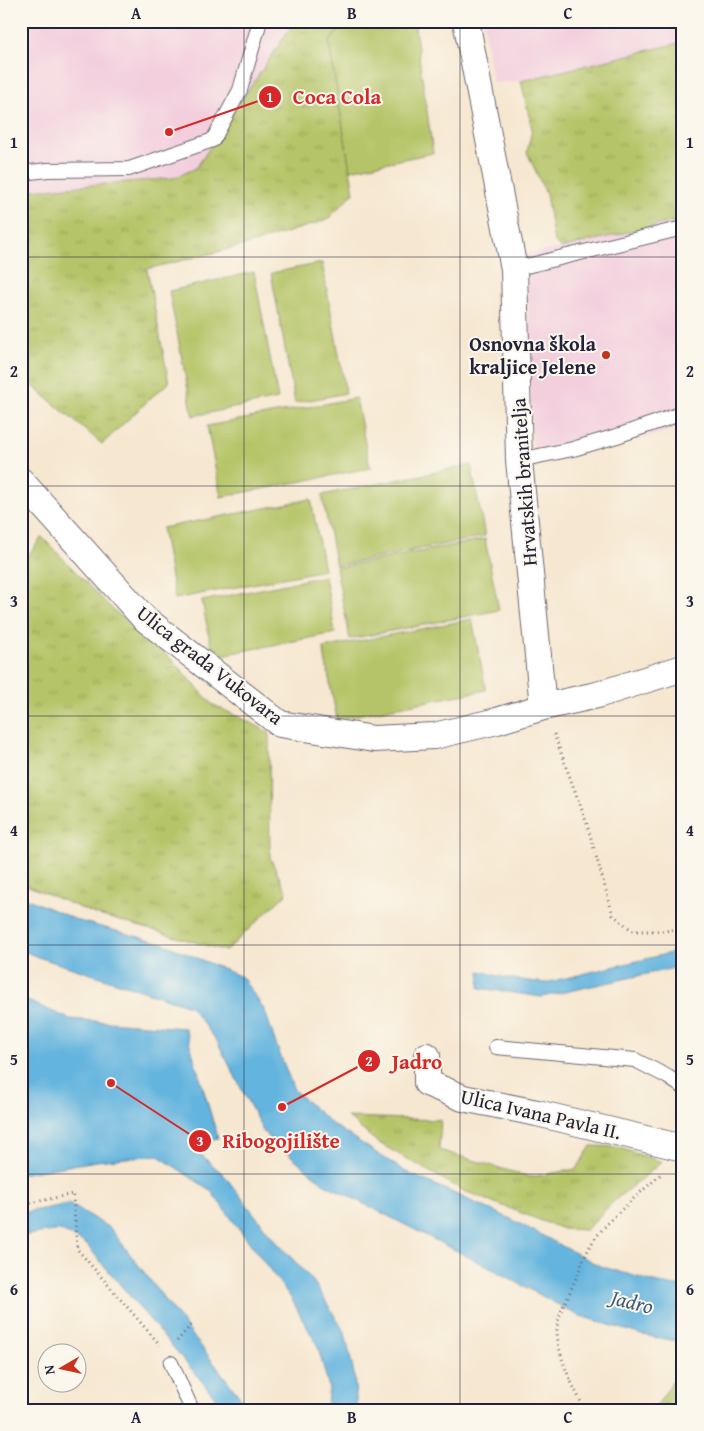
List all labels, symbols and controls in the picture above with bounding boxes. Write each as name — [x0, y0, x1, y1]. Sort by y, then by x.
text: A — [131, 1, 142, 25]
text: B — [347, 1, 357, 25]
text: C — [563, 1, 573, 25]
callout: Coca Cola — [258, 79, 391, 115]
text: Coca Cola — [293, 81, 381, 112]
text: 1 — [266, 86, 274, 107]
text: 1 — [10, 130, 18, 154]
text: 1 — [686, 130, 694, 154]
place label: Osnovna škola kraljice Jelene — [469, 329, 597, 381]
marker: Osnovna škola kraljice Jelene — [600, 349, 612, 361]
text: 2 — [10, 359, 18, 383]
text: 2 — [686, 359, 694, 383]
street label: Hrvatskih branitelja — [503, 396, 544, 567]
text: 3 — [10, 589, 18, 613]
text: 3 — [686, 589, 694, 613]
street label: Ulica grada Vukovara — [131, 598, 290, 731]
text: 4 — [10, 818, 18, 842]
text: 4 — [686, 818, 694, 842]
callout: Jadro — [356, 1043, 452, 1079]
text: Jadro — [389, 1046, 442, 1077]
text: 5 — [10, 1047, 18, 1071]
text: 5 — [686, 1047, 694, 1071]
text: 2 — [365, 1050, 373, 1071]
street label: Ulica Ivana Pavla II. — [458, 1081, 624, 1146]
callout: Ribogojilište — [187, 1123, 350, 1159]
text: Ribogojilište — [222, 1125, 340, 1156]
text: 3 — [196, 1130, 204, 1151]
text: 6 — [10, 1277, 18, 1301]
text: 6 — [686, 1277, 694, 1301]
water label: Jadro — [605, 1281, 657, 1322]
north arrow — [38, 1344, 88, 1394]
text: N — [38, 1363, 60, 1376]
text: A — [131, 1405, 142, 1429]
text: B — [347, 1405, 357, 1429]
text: C — [563, 1405, 573, 1429]

